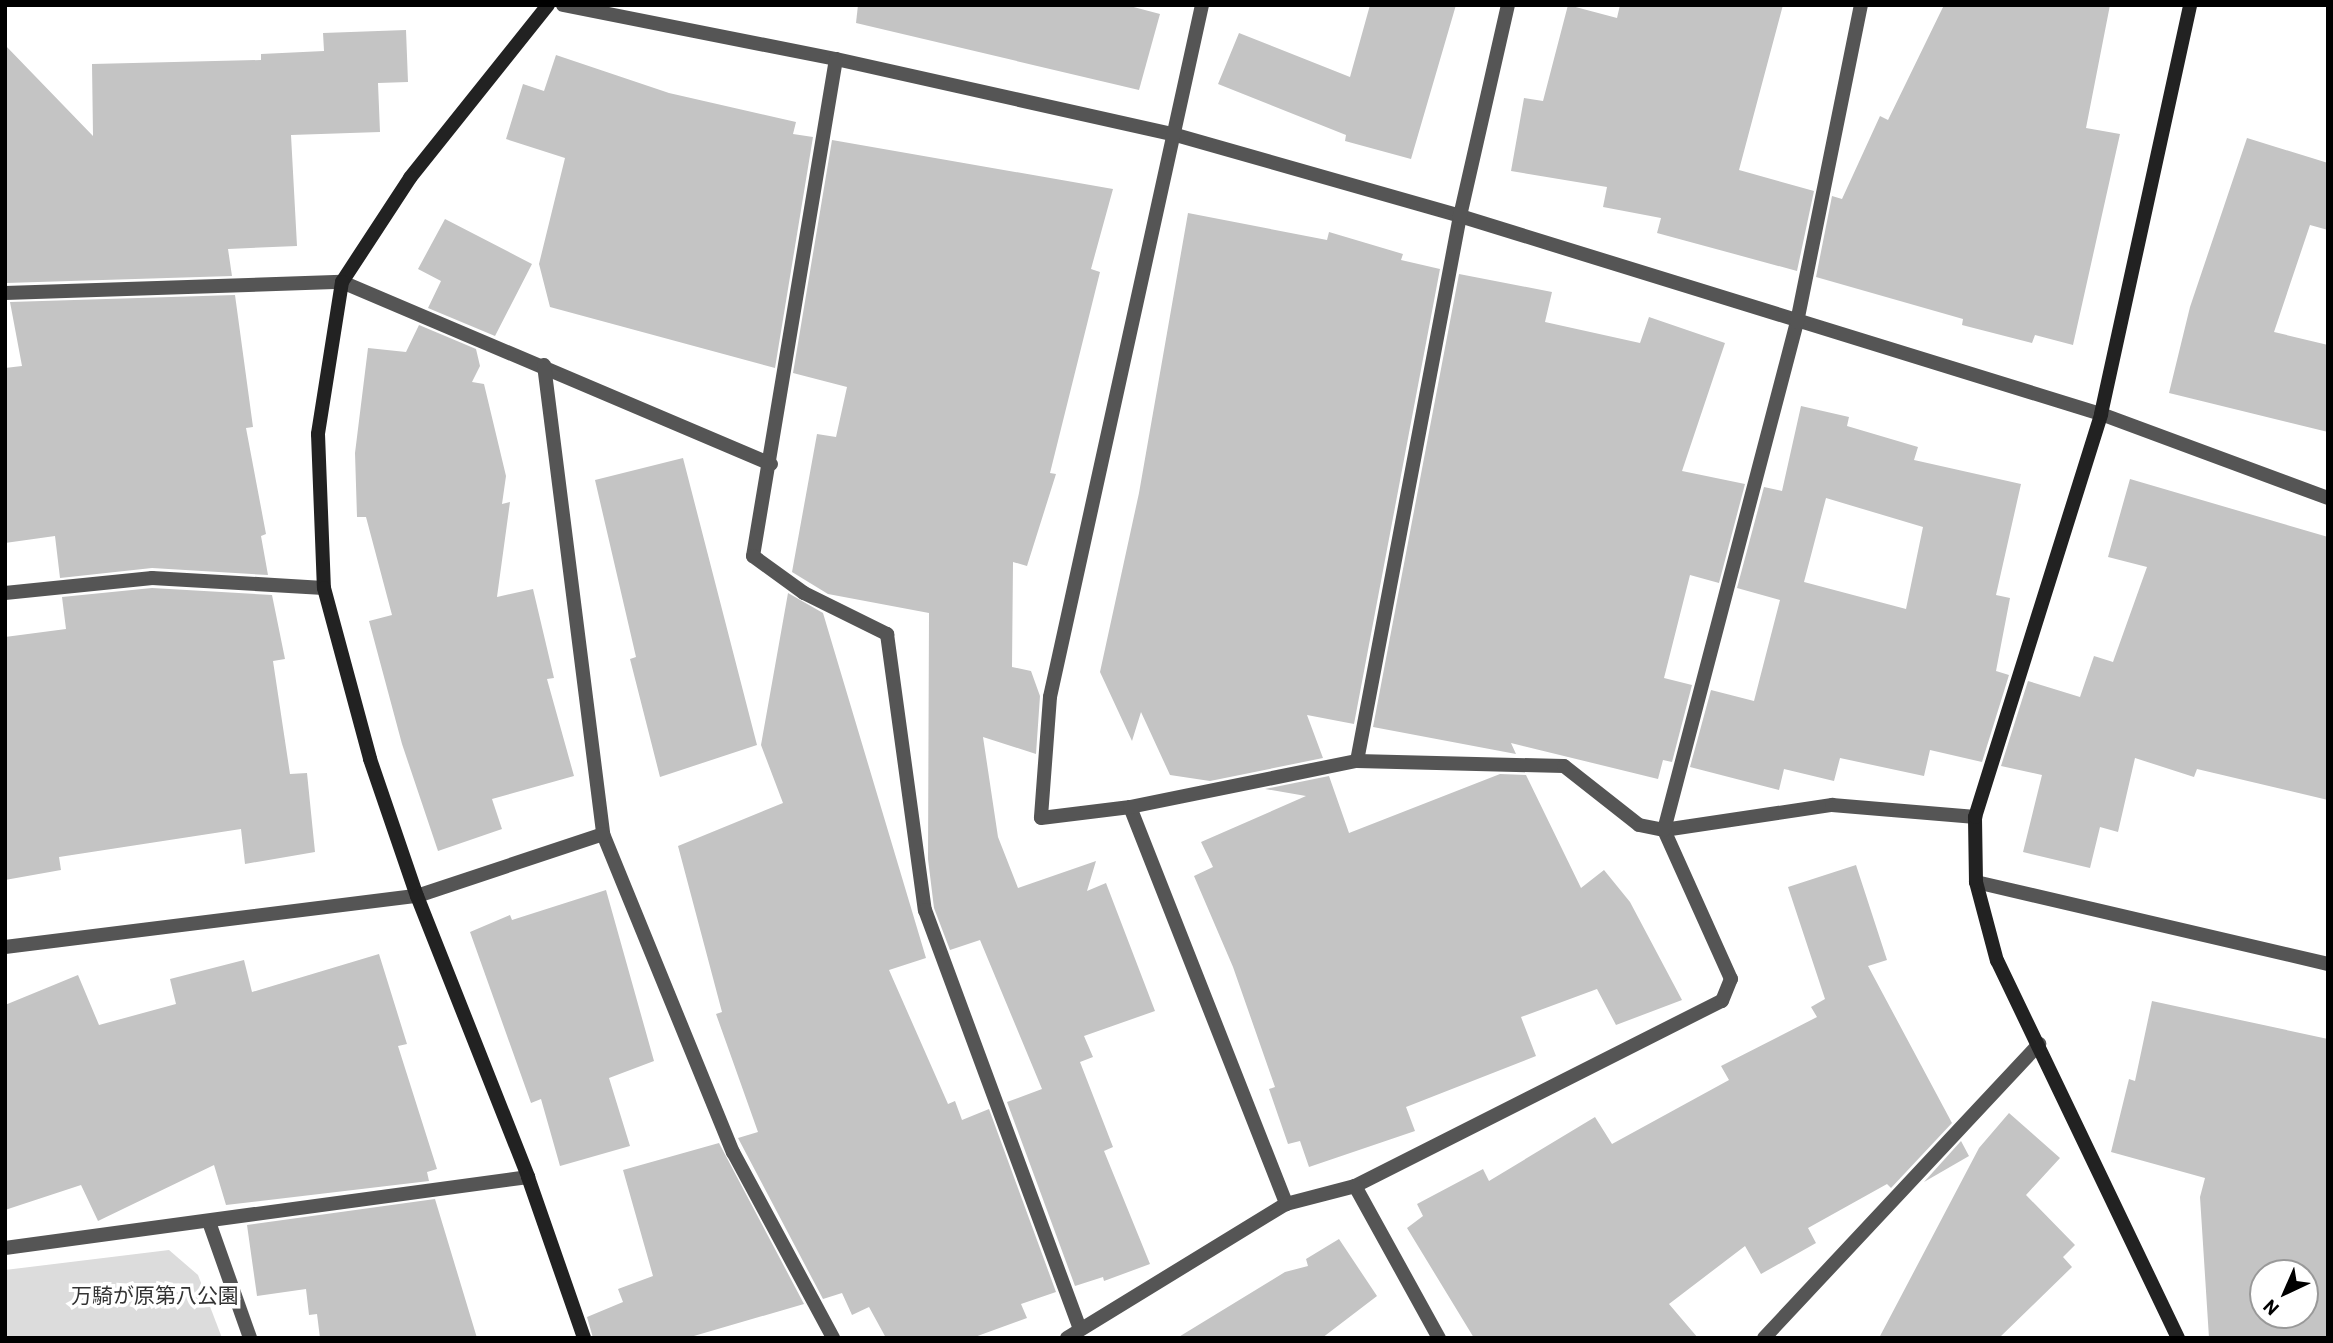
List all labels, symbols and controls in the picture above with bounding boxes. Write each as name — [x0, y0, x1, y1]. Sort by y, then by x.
north arrow — [2249, 1259, 2319, 1329]
park label: 万騎が原第八公園 — [71, 1282, 239, 1308]
text: N — [2258, 1295, 2283, 1321]

